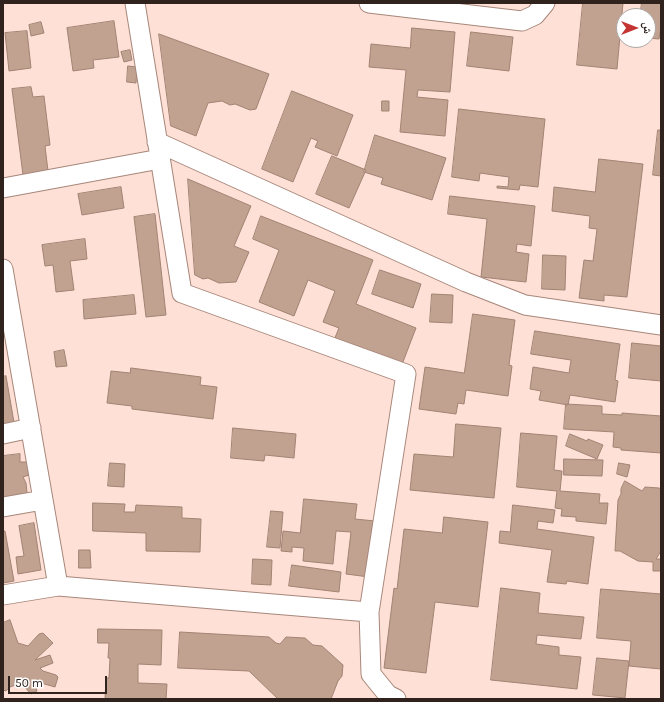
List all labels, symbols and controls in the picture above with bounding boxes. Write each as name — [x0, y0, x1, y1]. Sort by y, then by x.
north arrow — [616, 8, 656, 48]
text: ش — [641, 22, 654, 34]
scale bar — [10, 668, 109, 694]
text: 50 m — [15, 676, 43, 690]

